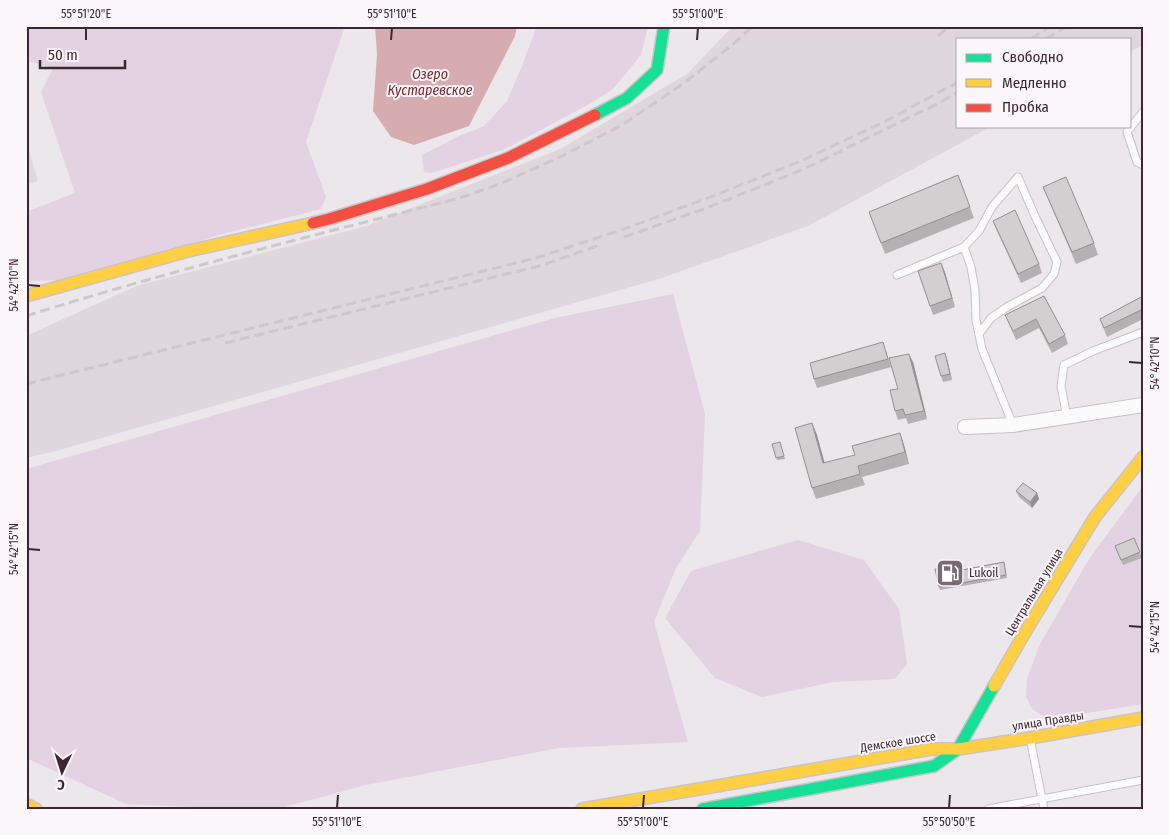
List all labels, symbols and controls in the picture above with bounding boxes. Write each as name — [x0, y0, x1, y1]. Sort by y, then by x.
text: 55°51'20"E — [61, 7, 111, 21]
text: 55°51'10"E — [367, 7, 417, 21]
text: 55°51'00"E — [673, 7, 724, 21]
scale bar — [40, 38, 125, 70]
legend — [956, 38, 1132, 128]
text: 50 m — [48, 46, 78, 64]
text: Свободно — [1002, 48, 1064, 66]
water label: Озеро Кустаревское — [388, 66, 473, 99]
text: Медленно — [1002, 74, 1067, 92]
text: Пробка — [1002, 98, 1049, 116]
text: 54°42'10"N — [7, 259, 21, 311]
text: 54°42'10"N — [1148, 337, 1162, 389]
text: 54°42'15"N — [7, 523, 21, 575]
street label: Центральная улица — [1002, 546, 1066, 638]
fuel station icon: Lukoil — [935, 558, 965, 588]
place label: Lukoil — [969, 566, 998, 580]
text: 54°42'15"N — [1148, 601, 1162, 653]
street label: улица Правды — [1011, 708, 1085, 734]
street label: Демское шоссе — [858, 729, 937, 755]
north arrow — [38, 748, 88, 798]
text: С — [56, 776, 65, 793]
text: 55°51'10"E — [312, 815, 362, 829]
text: 55°51'00"E — [618, 815, 669, 829]
text: 55°50'50"E — [923, 815, 976, 829]

